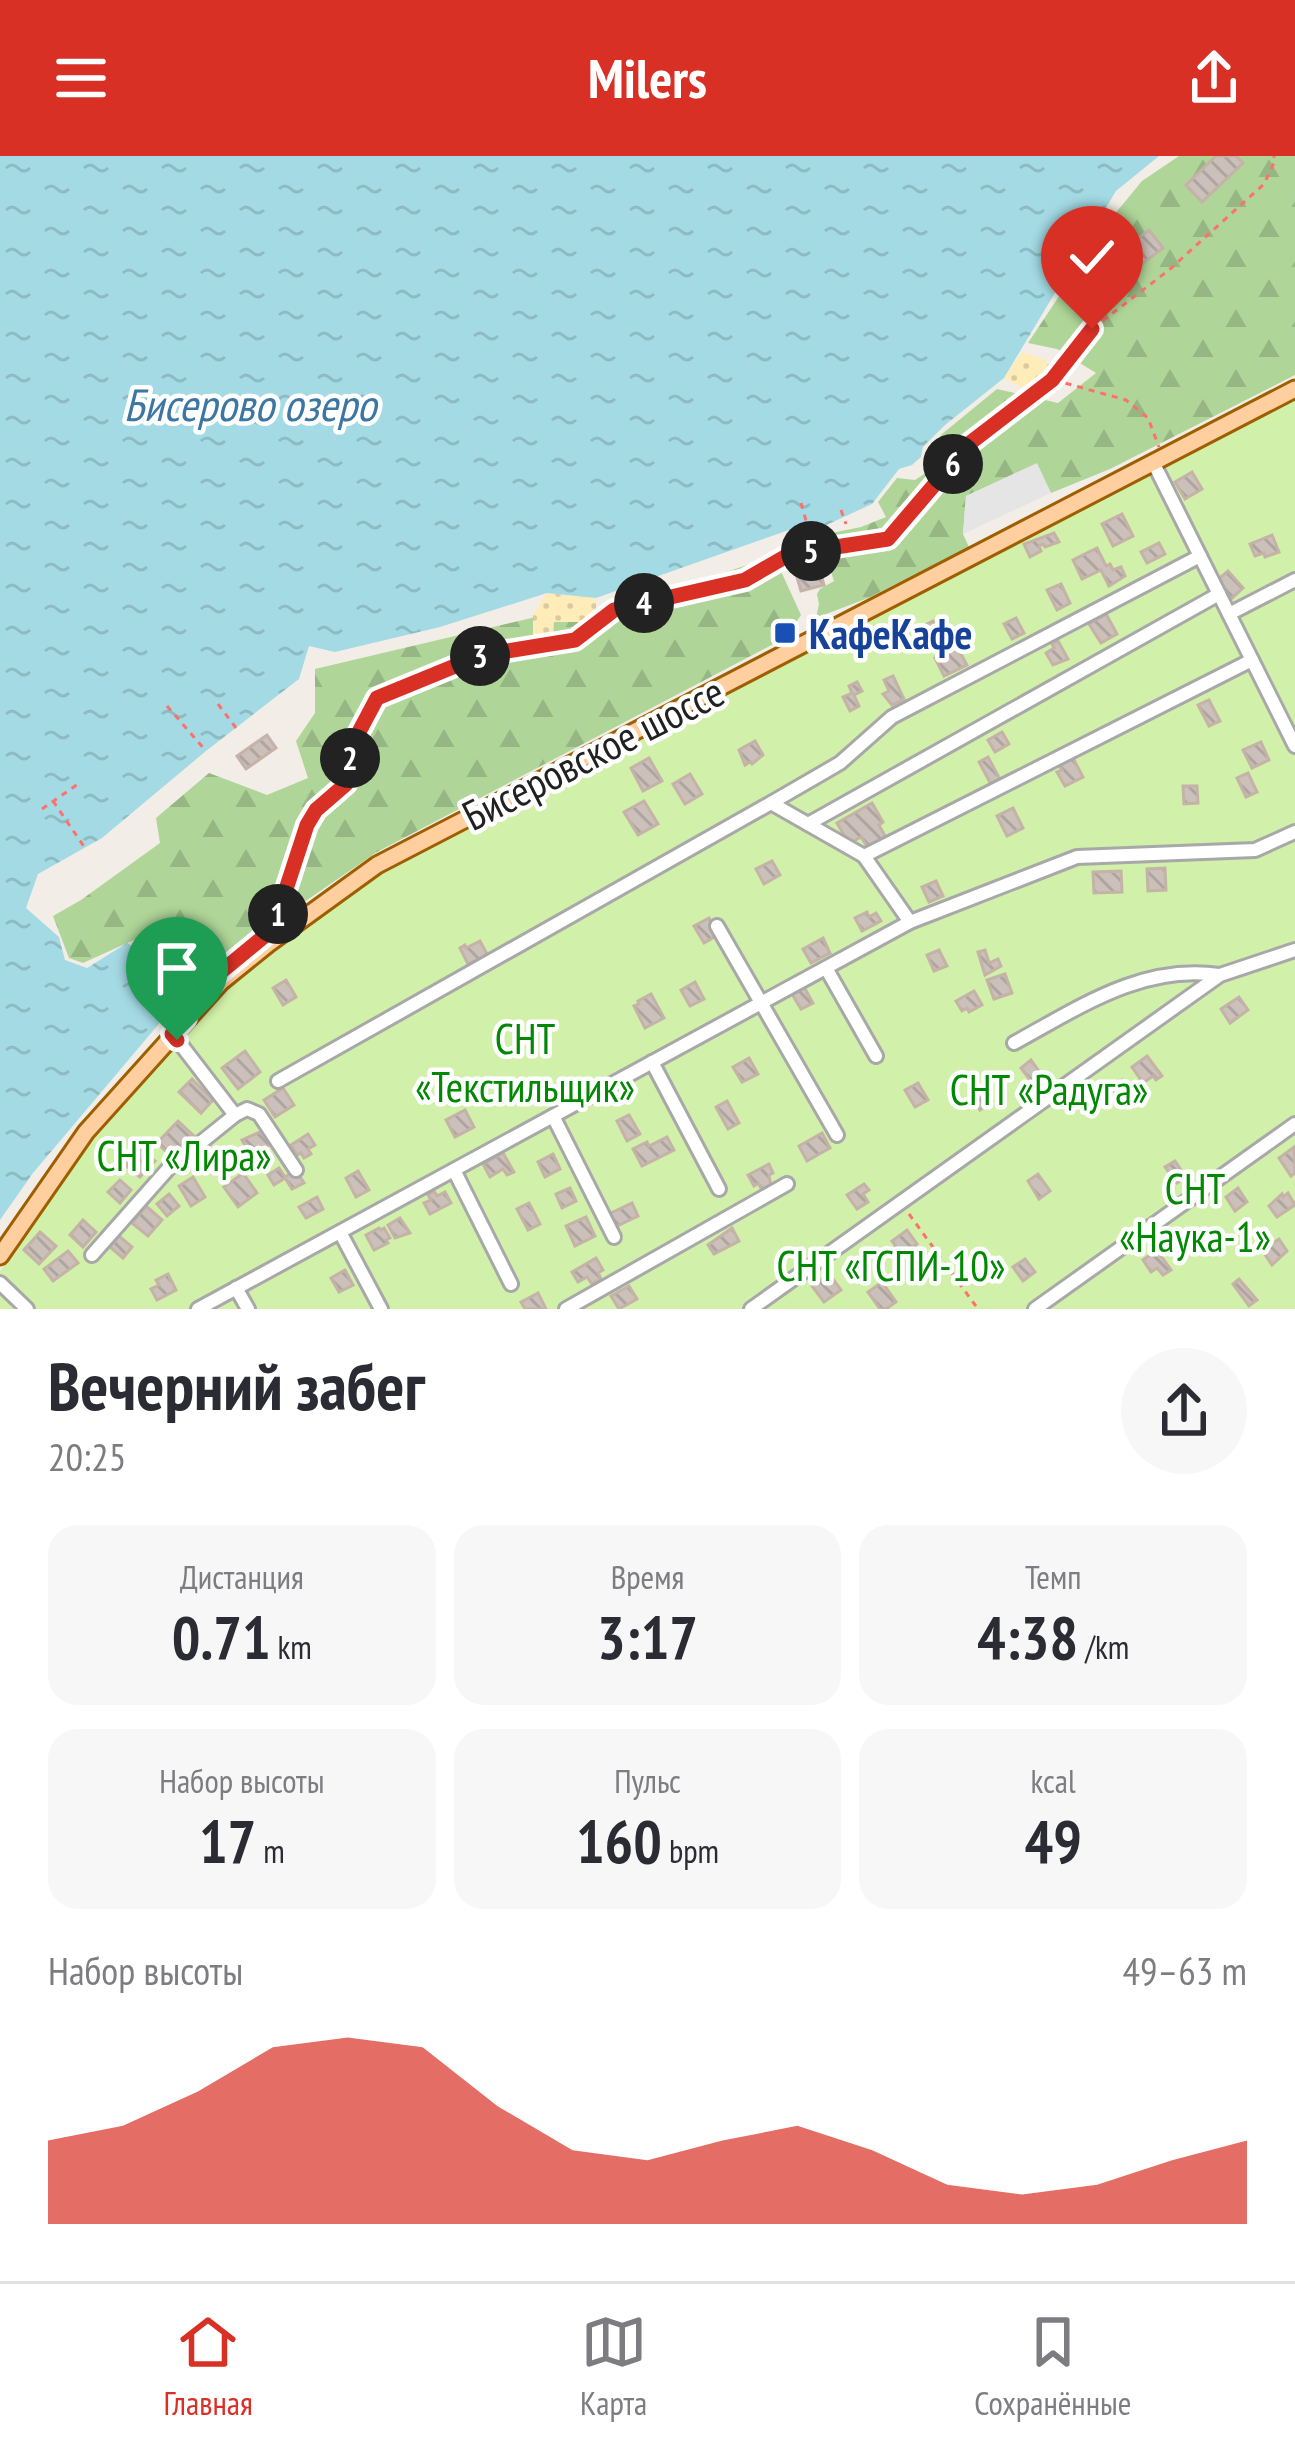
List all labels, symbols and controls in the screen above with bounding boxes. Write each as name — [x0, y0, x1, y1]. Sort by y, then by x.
text: Milers — [588, 43, 707, 113]
icon: menu — [48, 45, 114, 111]
icon: share — [1181, 45, 1247, 111]
pin — [1041, 206, 1143, 329]
icon: check — [1059, 224, 1125, 290]
water label: Бисерово озеро — [124, 375, 380, 433]
pin: 6 — [923, 434, 983, 494]
text: 6 — [945, 442, 961, 485]
pin: 5 — [781, 521, 841, 581]
text: 5 — [803, 529, 819, 572]
pin: 4 — [614, 573, 674, 633]
text: 4 — [636, 581, 652, 624]
place label: КафеКафе — [809, 606, 972, 661]
marker: КафеКафе — [772, 620, 798, 646]
pin: 3 — [450, 626, 510, 686]
text: 3 — [472, 634, 488, 677]
street label: Бисеровское шоссе — [453, 664, 733, 842]
pin: 2 — [320, 728, 380, 788]
text: 2 — [342, 736, 358, 779]
pin: 1 — [248, 884, 308, 944]
text: 1 — [270, 892, 286, 935]
pin — [126, 917, 228, 1040]
icon: arrive — [144, 935, 210, 1001]
park label: СНТ «Текстильщик» — [415, 1011, 635, 1114]
park label: СНТ «Радуга» — [950, 1062, 1148, 1117]
park label: СНТ «Лира» — [96, 1128, 272, 1183]
park label: СНТ «Наука-1» — [1119, 1161, 1271, 1264]
park label: СНТ «ГСПИ-10» — [777, 1238, 1005, 1293]
text: Вечерний забег — [48, 1343, 425, 1428]
button: share — [1121, 1348, 1247, 1474]
text: 20:25 — [48, 1431, 126, 1482]
text: Дистанция — [180, 1555, 304, 1598]
text: Время — [611, 1555, 684, 1598]
text: Темп — [1025, 1555, 1081, 1598]
text: 0.71 — [172, 1598, 271, 1676]
text: 3:17 — [597, 1598, 698, 1676]
text: 4:38 — [977, 1598, 1078, 1676]
text: km — [271, 1625, 312, 1668]
text: /km — [1078, 1625, 1129, 1668]
text: Набор высоты — [159, 1759, 324, 1802]
text: Пульс — [614, 1759, 681, 1802]
text: kcal — [1031, 1759, 1076, 1802]
text: 17 — [199, 1802, 256, 1880]
text: 160 — [576, 1802, 662, 1880]
text: 49 — [1024, 1802, 1082, 1880]
text: m — [256, 1829, 285, 1872]
text: bpm — [662, 1829, 719, 1872]
text: Набор высоты — [48, 1945, 243, 1996]
text: 49–63 m — [1122, 1945, 1247, 1996]
tab: Главная — [164, 2309, 253, 2424]
tab: Карта — [580, 2309, 647, 2424]
tab: Сохранённые — [974, 2309, 1131, 2424]

